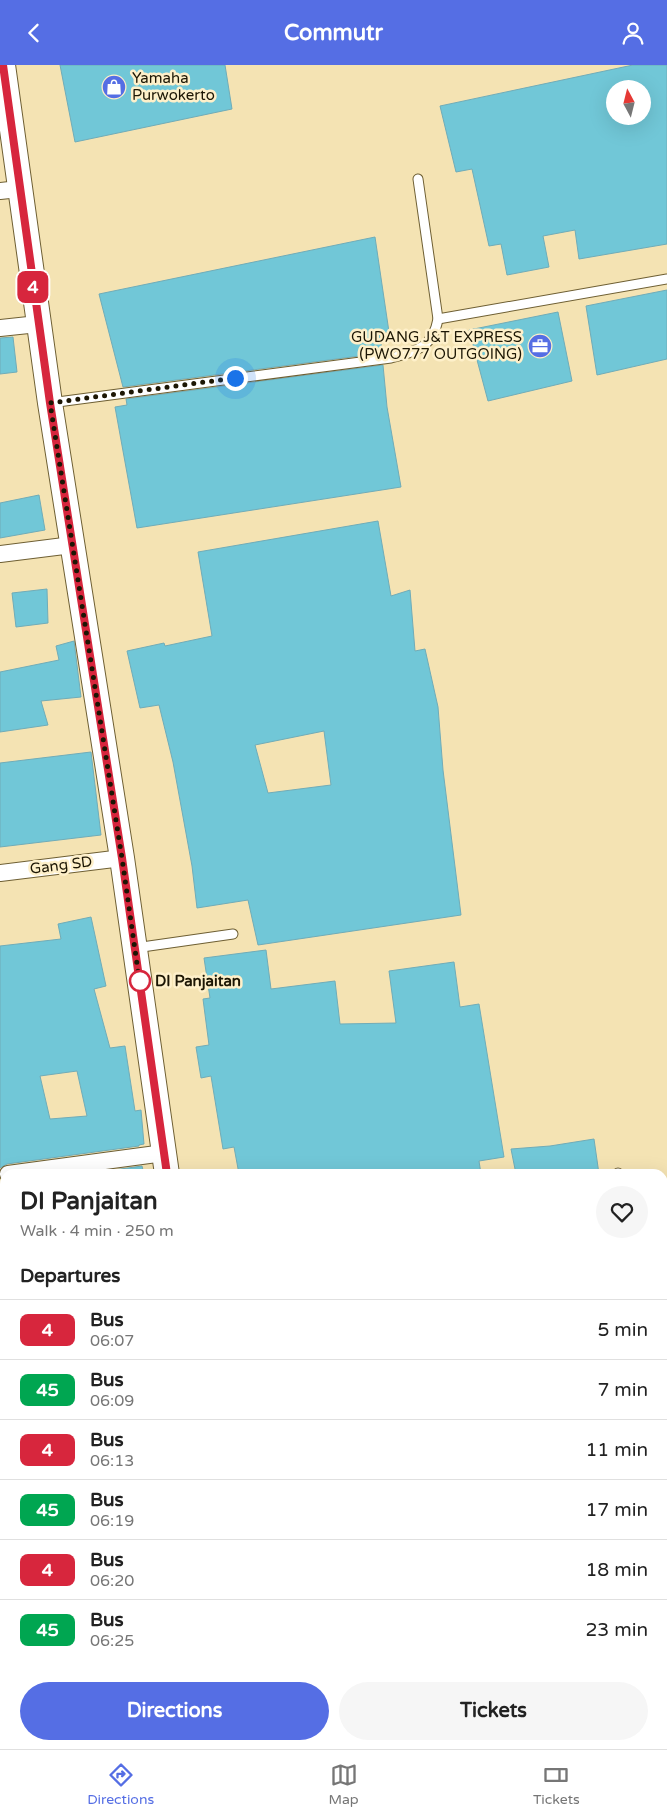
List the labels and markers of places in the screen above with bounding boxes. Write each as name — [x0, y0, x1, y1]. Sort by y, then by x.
place label: Yamaha Purwokerto — [132, 69, 215, 104]
shop icon: Yamaha Purwokerto — [101, 74, 127, 100]
place label: GUDANG J&T EXPRESS (PWO777 OUTGOING) — [351, 328, 522, 363]
office icon: GUDANG J&T EXPRESS (PWO777 OUTGOING) — [527, 333, 553, 359]
marker: DI Panjaitan — [129, 970, 151, 992]
place label: DI Panjaitan — [155, 972, 241, 991]

